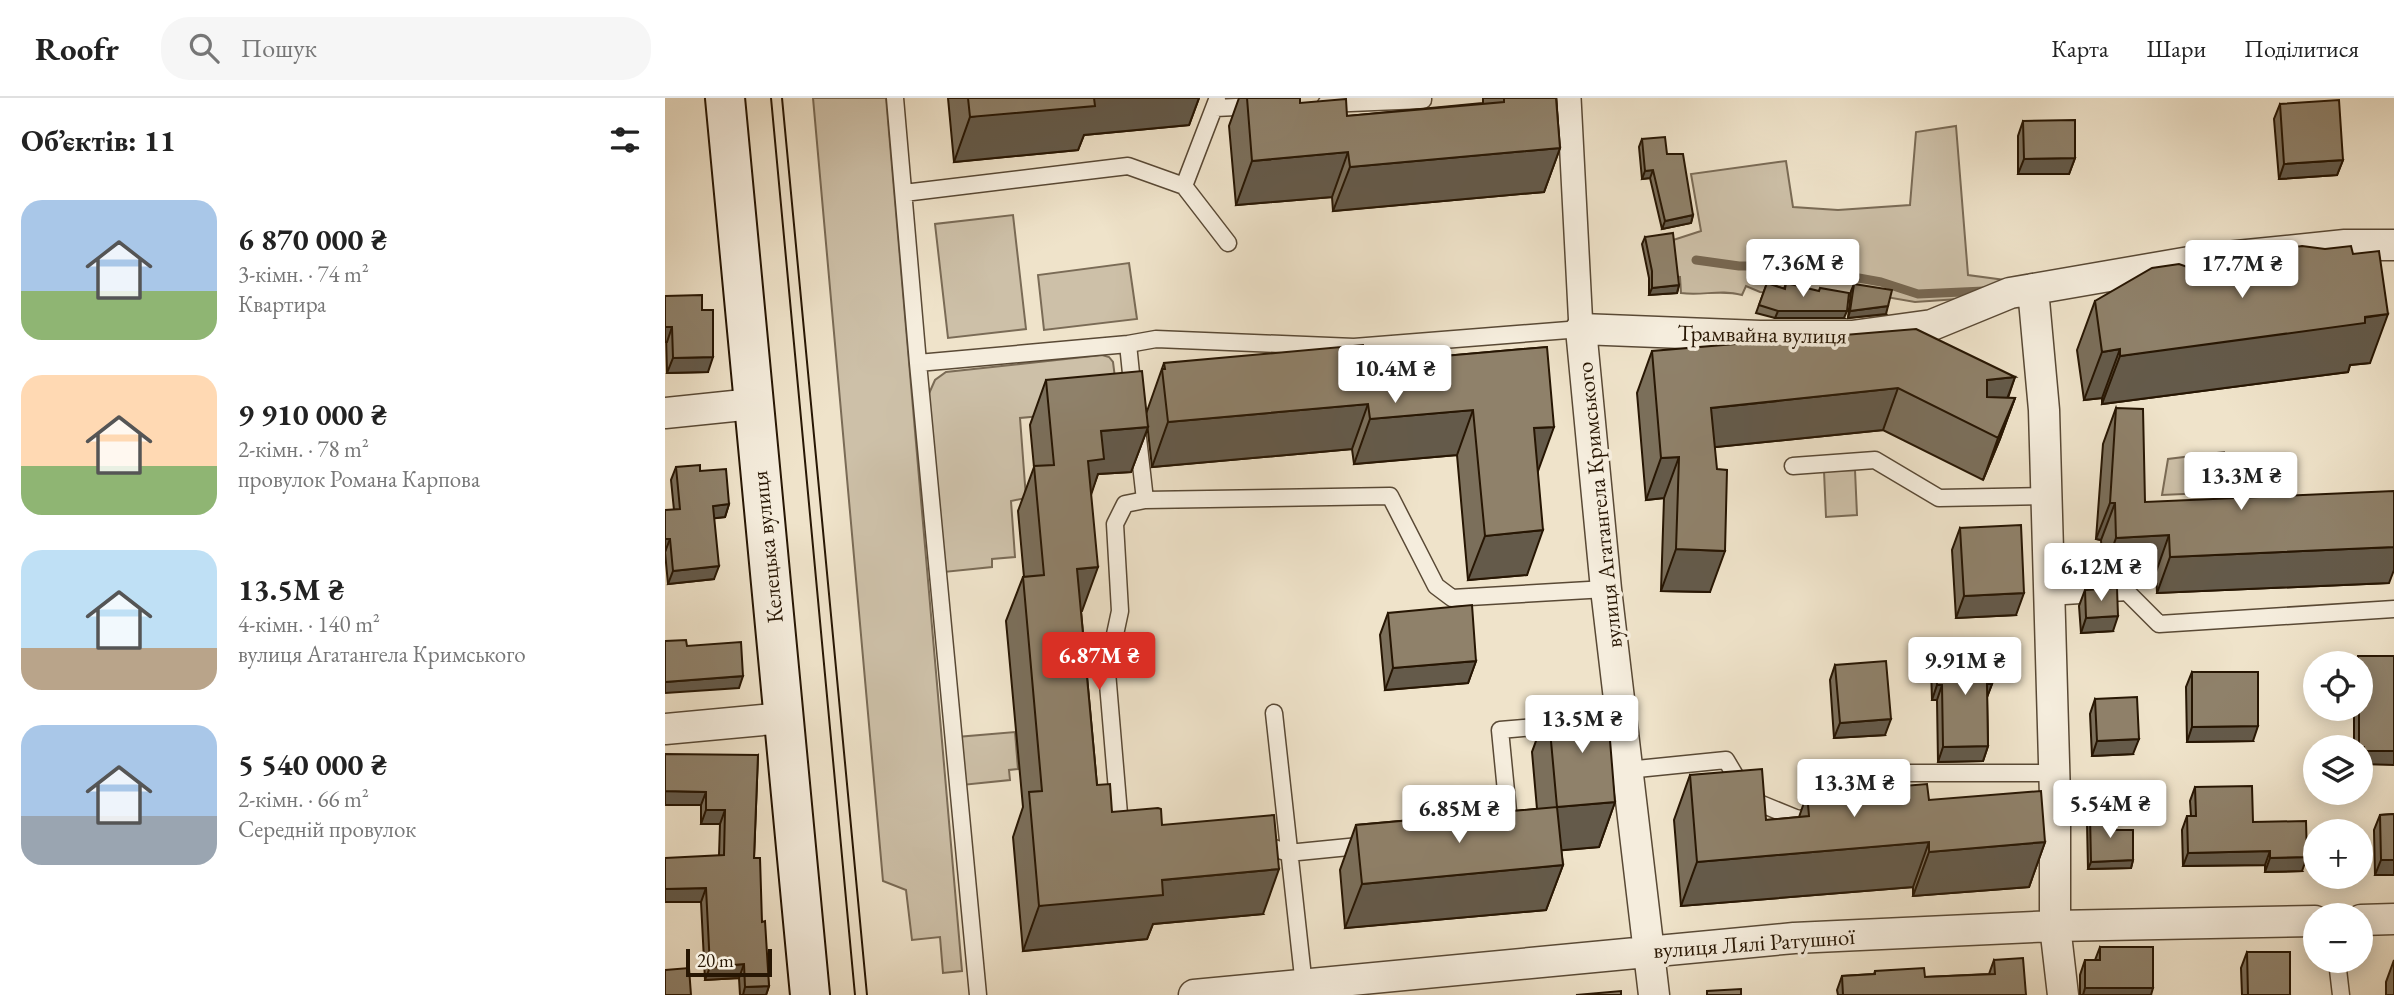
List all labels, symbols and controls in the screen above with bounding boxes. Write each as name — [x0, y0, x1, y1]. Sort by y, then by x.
search box — [161, 17, 651, 80]
text: Roofr — [35, 27, 119, 70]
icon: search — [185, 29, 223, 67]
text: Пошук — [241, 31, 317, 65]
text: Карта — [2051, 33, 2109, 64]
text: Шари — [2147, 33, 2206, 64]
text: Поділитися — [2244, 33, 2359, 64]
text: Об’єктів: 11 — [21, 121, 176, 160]
icon: filters — [606, 121, 644, 159]
text: 6 870 000 ₴ — [238, 220, 387, 259]
icon: home — [77, 228, 161, 312]
pin: 7.36M ₴ — [1738, 240, 1868, 299]
pin: 17.7M ₴ — [2177, 240, 2307, 300]
text: 7.36M ₴ — [1762, 247, 1844, 277]
text: 17.7M ₴ — [2201, 248, 2283, 278]
text: 3-кімн. · 74 m² — [238, 259, 369, 289]
text: Квартира — [238, 289, 326, 319]
street label: Трамвайна вулиця — [1677, 318, 1847, 350]
pin: 10.4M ₴ — [1330, 345, 1460, 405]
text: 10.4M ₴ — [1354, 353, 1436, 383]
street label: вулиця Агатангела Кримського — [1569, 360, 1629, 650]
text: 9 910 000 ₴ — [238, 395, 387, 434]
icon: home — [77, 403, 161, 487]
text: 2-кімн. · 78 m² — [238, 434, 369, 464]
pin: 13.3M ₴ — [2176, 452, 2306, 512]
text: 13.3M ₴ — [2200, 460, 2282, 490]
text: провулок Романа Карпова — [238, 464, 480, 494]
street label: Келецька вулиця — [744, 469, 790, 625]
pin: 6.12M ₴ — [2036, 544, 2166, 603]
text: 6.12M ₴ — [2060, 551, 2142, 581]
text: 13.5M ₴ — [238, 570, 344, 609]
icon: home — [77, 578, 161, 662]
text: 4-кімн. · 140 m² — [238, 609, 380, 639]
pin: 6.87M ₴ — [1034, 632, 1164, 692]
pin: 9.91M ₴ — [1900, 638, 2030, 697]
text: вулиця Агатангела Кримського — [238, 639, 526, 669]
text: 6.87M ₴ — [1058, 640, 1140, 670]
text: 9.91M ₴ — [1924, 645, 2006, 675]
map controls — [2303, 651, 2373, 973]
button: locate — [2303, 651, 2373, 721]
pin: 13.5M ₴ — [1517, 696, 1647, 755]
text: 13.5M ₴ — [1541, 703, 1623, 733]
button: layers — [2303, 735, 2373, 805]
text: 5 540 000 ₴ — [238, 745, 387, 784]
icon: home — [77, 753, 161, 837]
pin: 13.3M ₴ — [1789, 760, 1919, 819]
text: 13.3M ₴ — [1813, 767, 1895, 797]
pin: 5.54M ₴ — [2045, 780, 2175, 840]
text: 2-кімн. · 66 m² — [238, 784, 369, 814]
pin: 6.85M ₴ — [1394, 786, 1524, 845]
text: 5.54M ₴ — [2069, 788, 2151, 818]
text: 6.85M ₴ — [1418, 793, 1500, 823]
text: Середній провулок — [238, 814, 416, 844]
button: + — [2303, 819, 2373, 889]
button: − — [2303, 903, 2373, 973]
street label: вулиця Лялі Ратушної — [1652, 921, 1857, 965]
scale bar — [686, 946, 772, 978]
text: 20 m — [697, 948, 734, 973]

